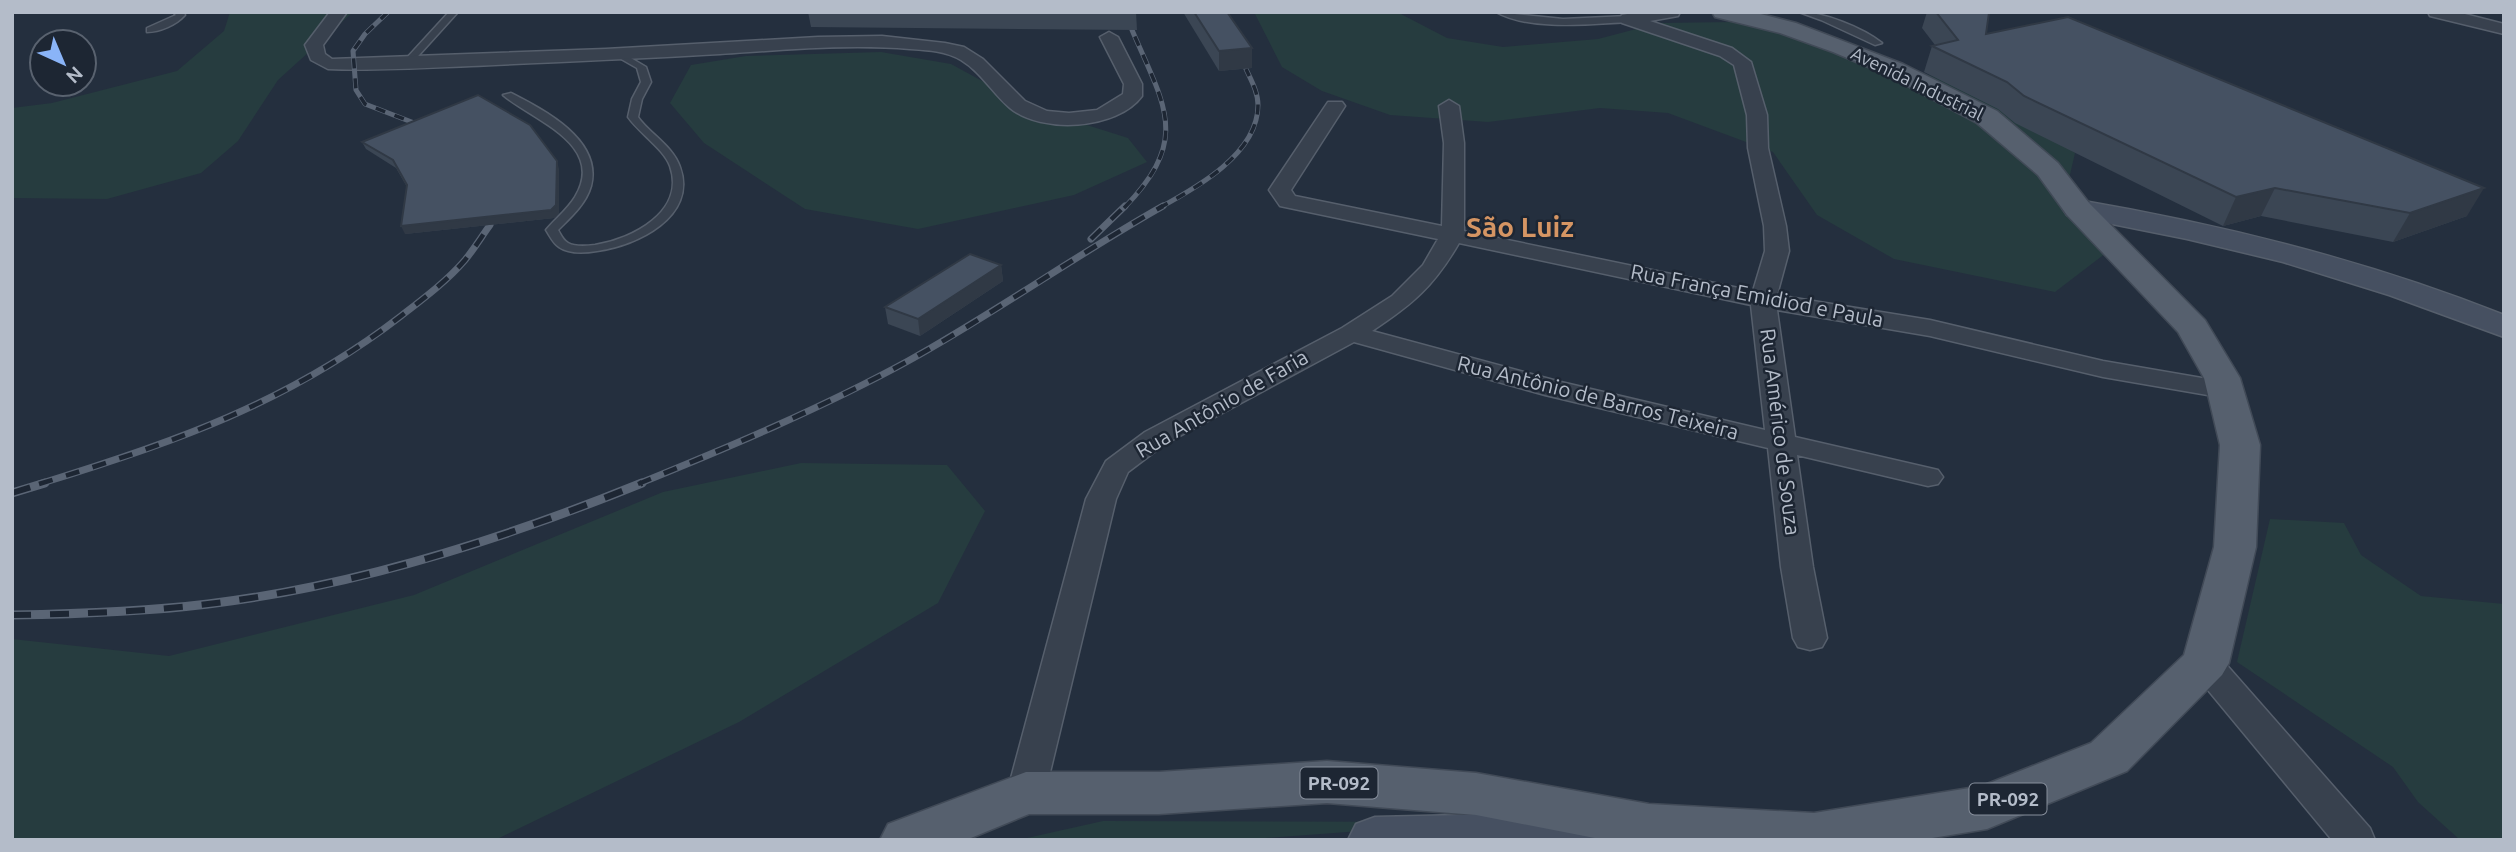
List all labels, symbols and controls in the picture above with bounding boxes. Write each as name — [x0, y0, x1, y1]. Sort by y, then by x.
north arrow — [28, 28, 98, 98]
street label: Avenida Industrial — [1848, 42, 1987, 124]
text: N — [62, 62, 88, 88]
district label: São Luiz — [1466, 211, 1574, 242]
street label: Rua França Emidiod e Paula — [1629, 259, 1886, 331]
street label: Rua Américo de Souza — [1756, 327, 1806, 537]
street label: Rua Antônio de Faria — [1131, 344, 1312, 462]
street label: Rua Antônio de Barros Teixeira — [1455, 350, 1741, 444]
road number: PR-092 — [1300, 768, 1378, 798]
road number: PR-092 — [1969, 784, 2046, 814]

